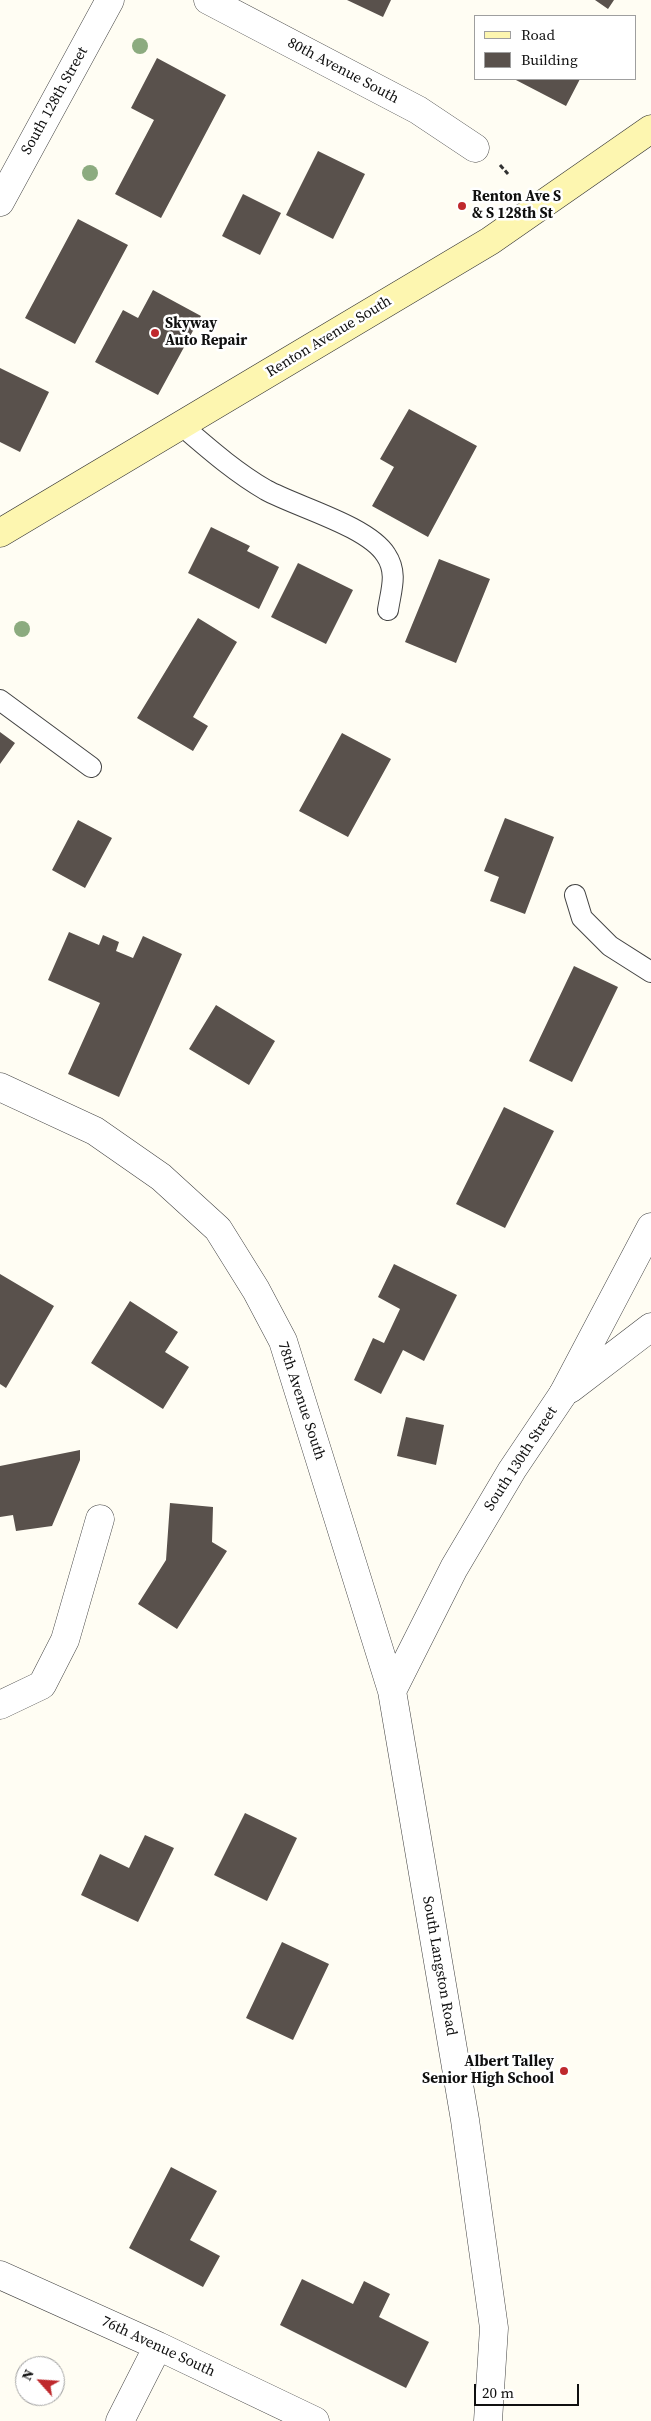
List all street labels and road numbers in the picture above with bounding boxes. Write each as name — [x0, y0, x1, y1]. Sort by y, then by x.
street label: 80th Avenue South — [284, 34, 402, 108]
street label: South 128th Street — [18, 44, 92, 158]
street label: Renton Avenue South — [263, 292, 395, 382]
street label: 78th Avenue South — [273, 1339, 329, 1463]
street label: South 130th Street — [481, 1404, 561, 1514]
street label: South Langston Road — [418, 1895, 460, 2037]
street label: 76th Avenue South — [98, 2313, 218, 2381]

